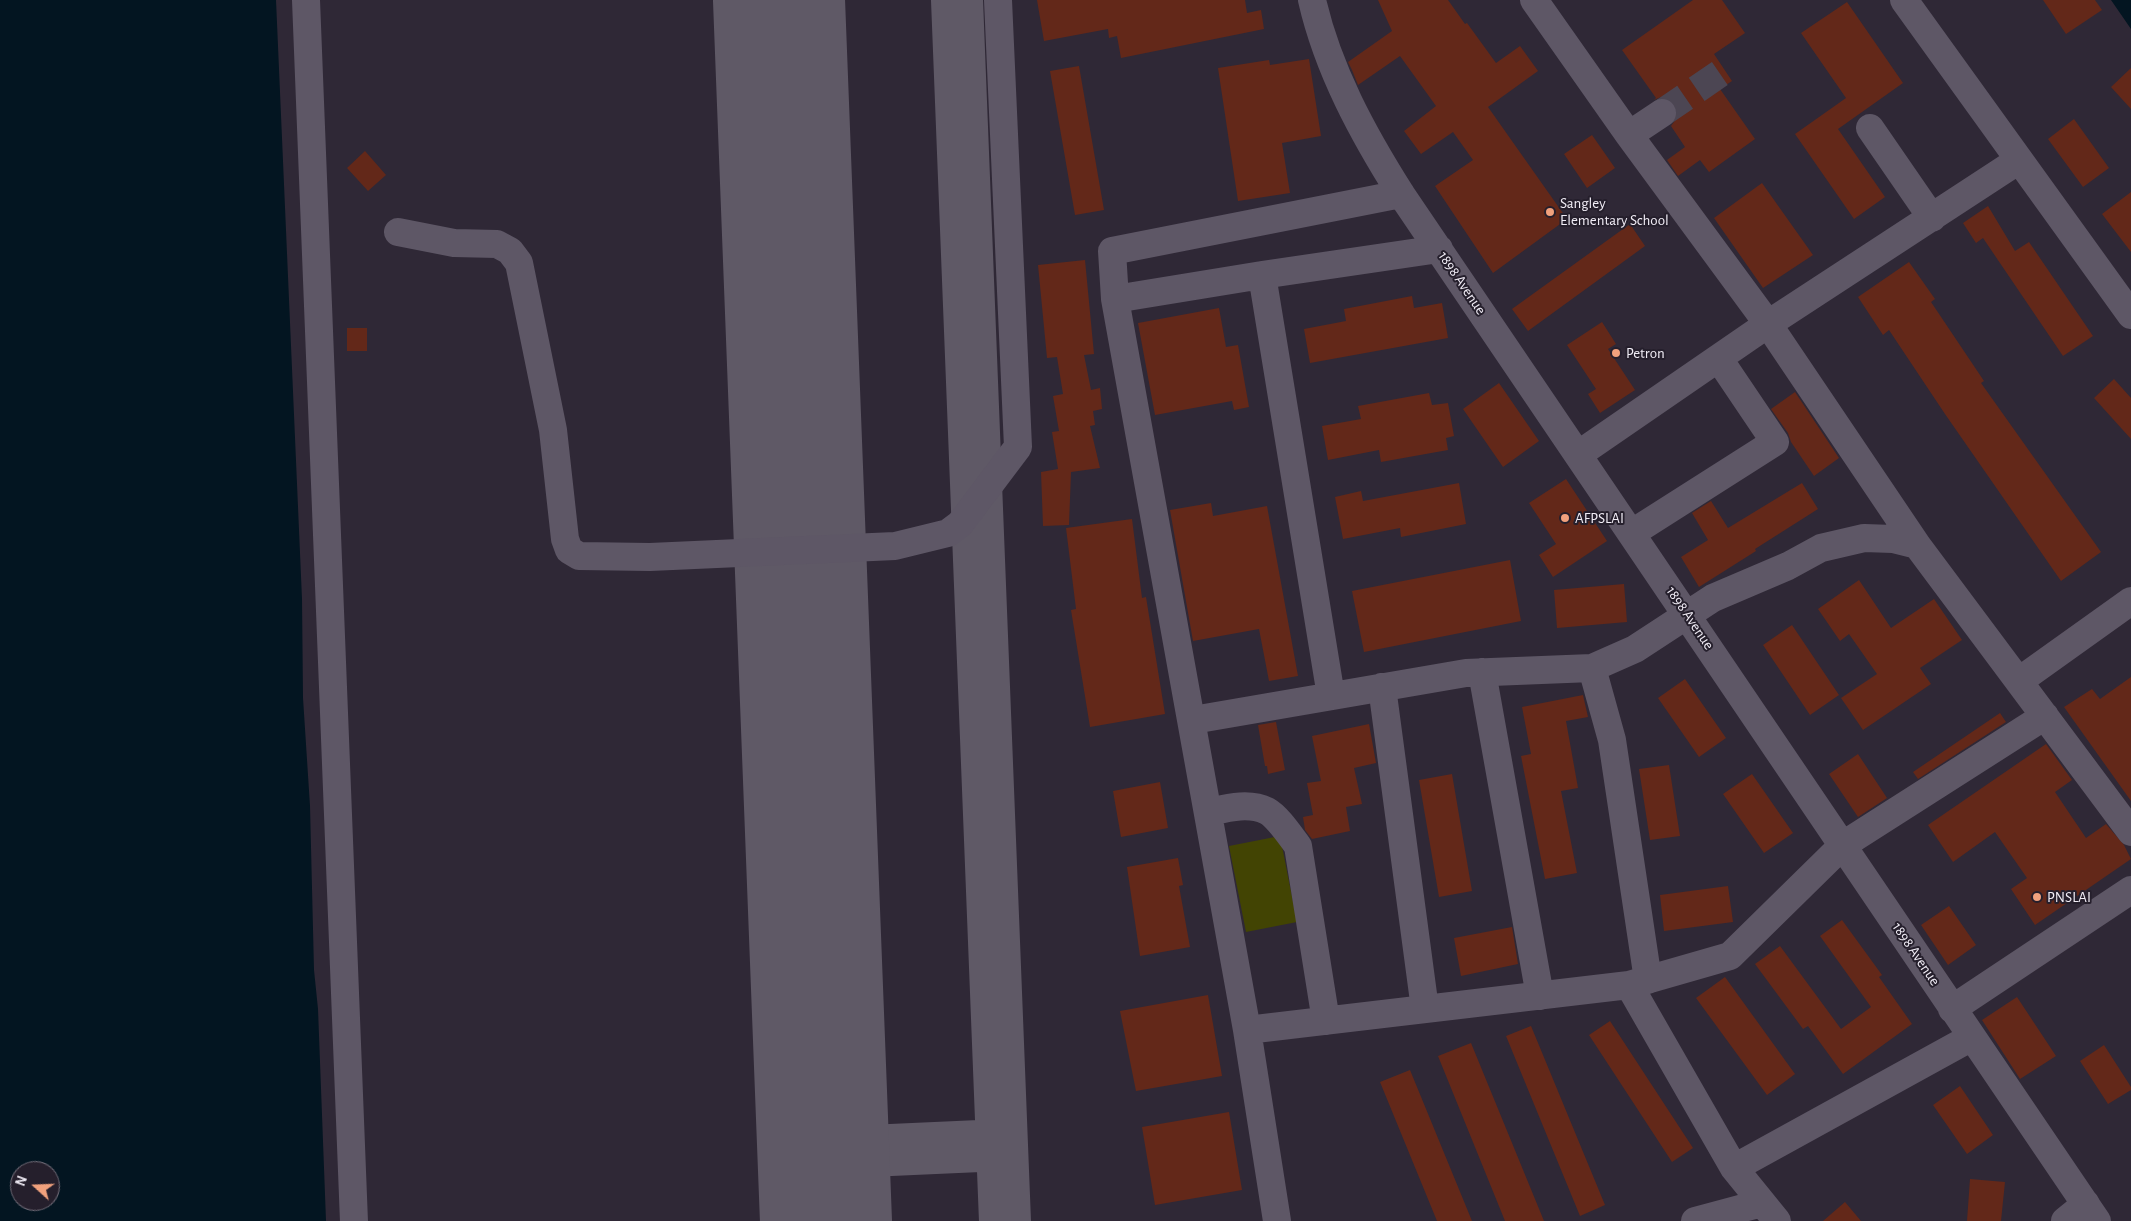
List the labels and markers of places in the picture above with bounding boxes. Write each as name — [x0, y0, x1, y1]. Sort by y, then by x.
place label: Sangley Elementary School — [1560, 194, 1669, 229]
marker: Sangley Elementary School — [1544, 206, 1556, 218]
place label: Petron — [1626, 344, 1665, 362]
marker: Petron — [1610, 347, 1622, 359]
place label: AFPSLAI — [1575, 509, 1624, 527]
marker: AFPSLAI — [1559, 512, 1571, 524]
place label: PNSLAI — [2047, 888, 2091, 906]
marker: PNSLAI — [2031, 891, 2043, 903]

